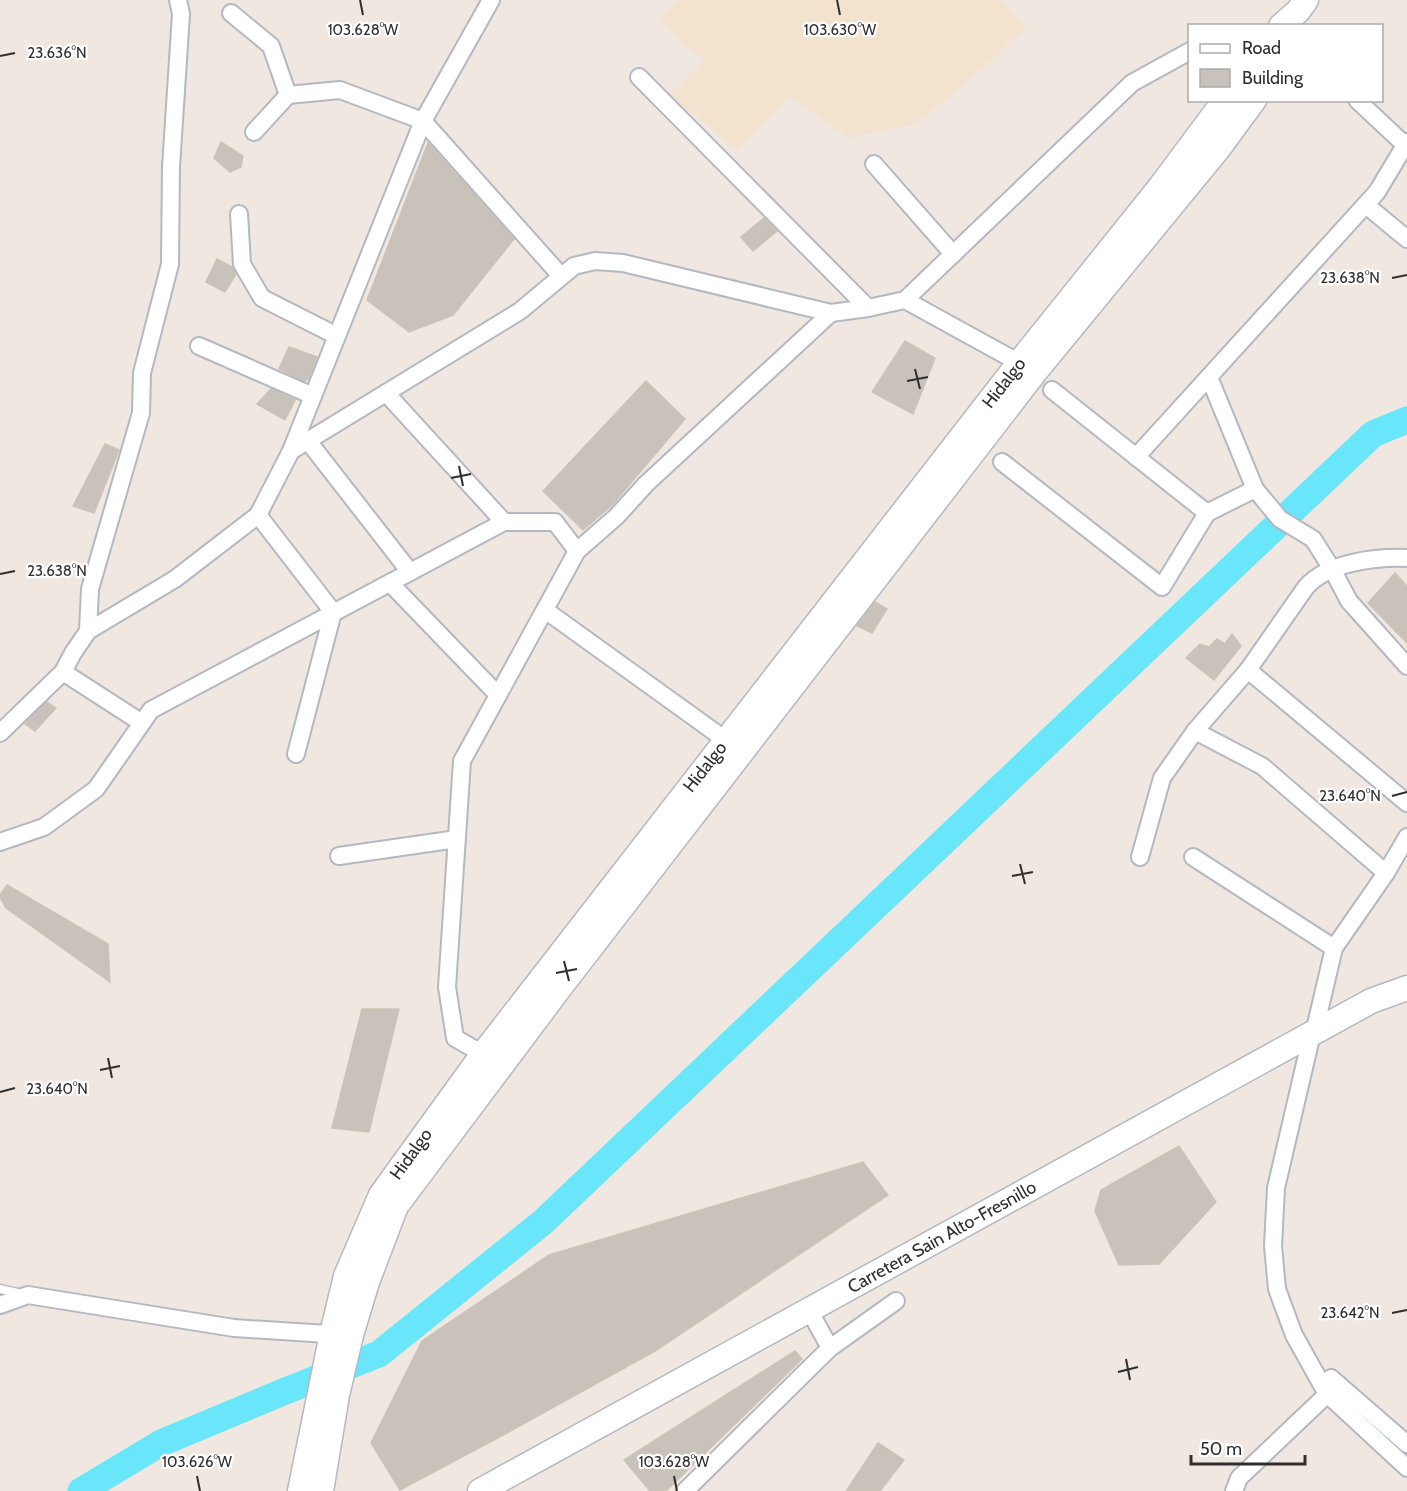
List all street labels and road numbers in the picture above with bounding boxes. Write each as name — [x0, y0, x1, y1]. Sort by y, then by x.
street label: Hidalgo — [977, 353, 1031, 413]
street label: Hidalgo — [678, 737, 732, 797]
street label: Hidalgo — [385, 1124, 437, 1184]
street label: Carretera Sain Alto-Fresnillo — [844, 1176, 1040, 1298]

